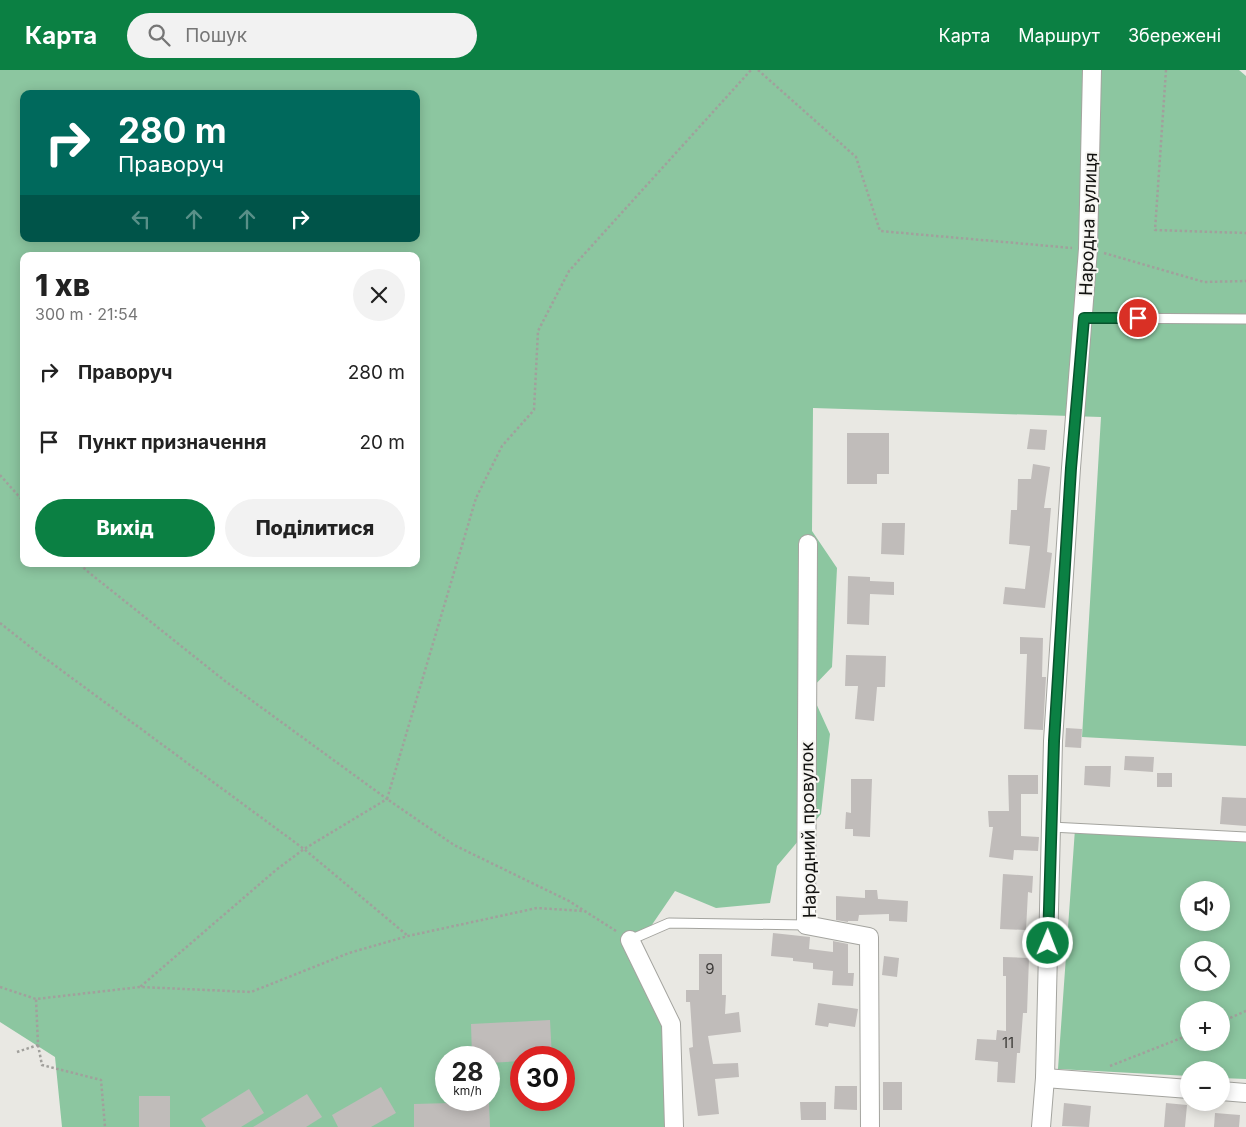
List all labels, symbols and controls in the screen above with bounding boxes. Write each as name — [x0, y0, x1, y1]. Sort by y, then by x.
search box — [127, 13, 477, 58]
text: Карта — [25, 21, 97, 50]
icon: search — [145, 21, 173, 49]
text: Пошук — [185, 24, 247, 47]
text: Карта — [939, 25, 990, 46]
text: Маршрут — [1018, 25, 1100, 46]
text: Збережені — [1128, 25, 1221, 46]
text: 280 m — [118, 109, 227, 151]
icon: right — [35, 110, 100, 175]
text: Праворуч — [118, 151, 224, 177]
street label: Народна вулиця — [1075, 152, 1101, 296]
icon: left — [127, 205, 155, 233]
icon: ahead — [180, 205, 208, 233]
icon: ahead — [233, 205, 261, 233]
icon: right — [286, 205, 314, 233]
text: 1 хв — [35, 267, 90, 303]
button: close — [353, 269, 405, 321]
pin — [1117, 297, 1159, 339]
text: 300 m · 21:54 — [35, 304, 138, 324]
icon: arrive — [1124, 304, 1152, 332]
icon: right — [35, 358, 63, 386]
text: Праворуч — [78, 361, 172, 384]
text: 280 m — [348, 361, 405, 384]
icon: arrive — [35, 428, 63, 456]
text: Пункт призначення — [78, 431, 266, 454]
text: 20 m — [359, 431, 405, 454]
button: Вихід — [35, 499, 215, 557]
button: Поділитися — [225, 499, 405, 557]
street label: Народний провулок — [796, 741, 820, 918]
map controls — [1180, 881, 1230, 1111]
button: sound — [1180, 881, 1230, 931]
position arrow — [1021, 916, 1073, 968]
button: search — [1180, 941, 1230, 991]
house number: 9 — [705, 959, 715, 978]
button: + — [1180, 1001, 1230, 1051]
house number: 11 — [1002, 1033, 1014, 1052]
speed limit sign: 30 — [510, 1046, 575, 1111]
text: 28 — [451, 1057, 484, 1087]
button: − — [1180, 1061, 1230, 1111]
text: km/h — [453, 1083, 482, 1098]

